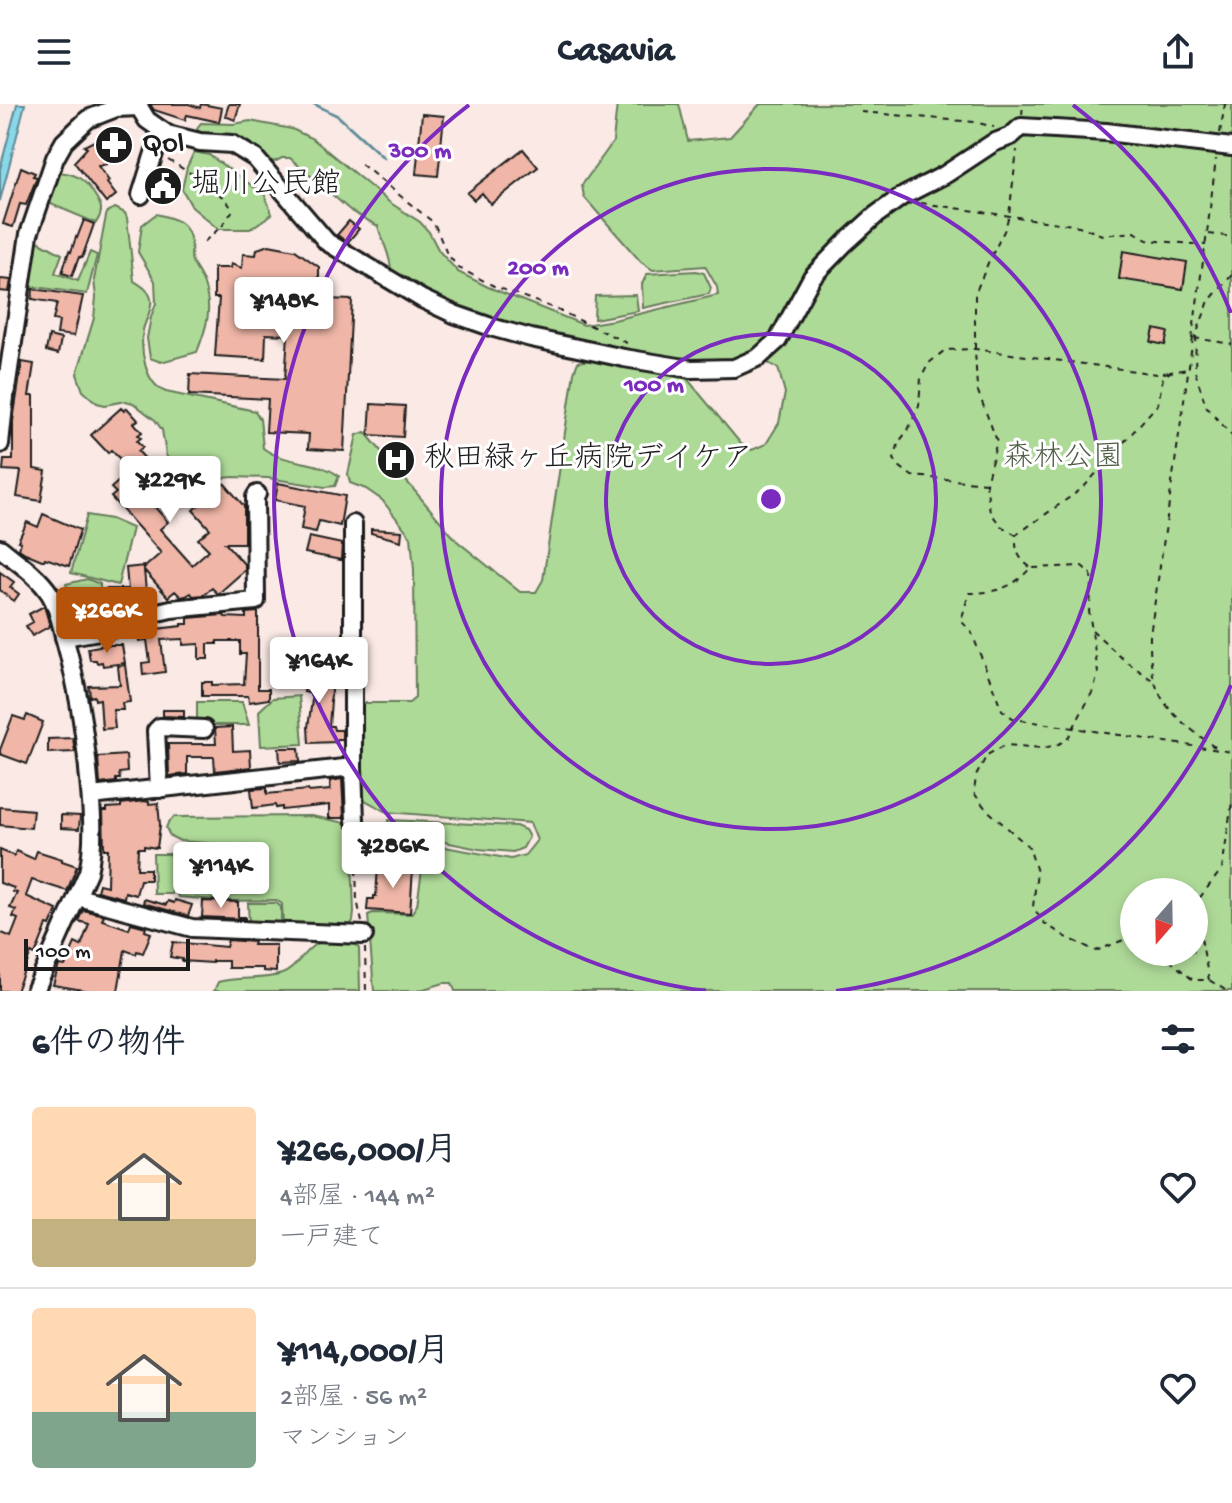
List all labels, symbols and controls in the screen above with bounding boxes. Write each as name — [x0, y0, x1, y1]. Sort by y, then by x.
icon: menu — [32, 30, 76, 74]
icon: share — [1156, 30, 1200, 74]
text: Casavia — [558, 31, 674, 74]
pharmacy icon: Qol — [93, 124, 135, 166]
place label: Qol — [142, 128, 184, 163]
text: 300 m — [388, 138, 451, 167]
public building icon: 堀川公民館 — [142, 165, 184, 207]
place label: 堀川公民館 — [191, 168, 341, 204]
text: 200 m — [507, 255, 569, 284]
pin: ¥148K — [228, 277, 340, 345]
text: ¥148K — [252, 287, 316, 318]
text: 100 m — [623, 372, 684, 401]
hospital icon: 秋田緑ヶ丘病院デイケア — [375, 439, 417, 481]
park label: 森林公園 — [1003, 440, 1123, 477]
place label: 秋田緑ヶ丘病院デイケア — [424, 441, 753, 478]
pin: ¥229K — [114, 456, 226, 524]
text: ¥229K — [138, 466, 202, 497]
centre of rings — [757, 485, 785, 513]
pin: ¥266K — [51, 587, 163, 655]
text: ¥266K — [74, 597, 140, 628]
pin: ¥164K — [263, 637, 375, 705]
text: ¥164K — [288, 647, 350, 678]
pin: ¥286K — [337, 822, 449, 890]
text: ¥286K — [360, 832, 426, 863]
pin: ¥114K — [165, 842, 277, 910]
text: ¥114K — [191, 852, 251, 883]
north arrow — [1120, 878, 1208, 966]
map controls — [1120, 878, 1208, 966]
scale bar — [24, 935, 190, 971]
text: 100 m — [36, 940, 91, 966]
icon: filters — [1156, 1017, 1200, 1061]
text: 6件の物件 — [32, 1026, 185, 1066]
text: ¥266,000/月 — [280, 1133, 458, 1173]
icon: home — [96, 1139, 192, 1235]
icon: heart — [1156, 1165, 1200, 1209]
text: 4部屋 · 144 m² — [280, 1183, 435, 1214]
text: 一戸建て — [280, 1224, 384, 1255]
text: ¥114,000/月 — [280, 1334, 450, 1374]
icon: home — [96, 1340, 192, 1436]
icon: heart — [1156, 1366, 1200, 1410]
text: 2部屋 · 56 m² — [280, 1384, 427, 1415]
text: マンション — [280, 1425, 409, 1456]

